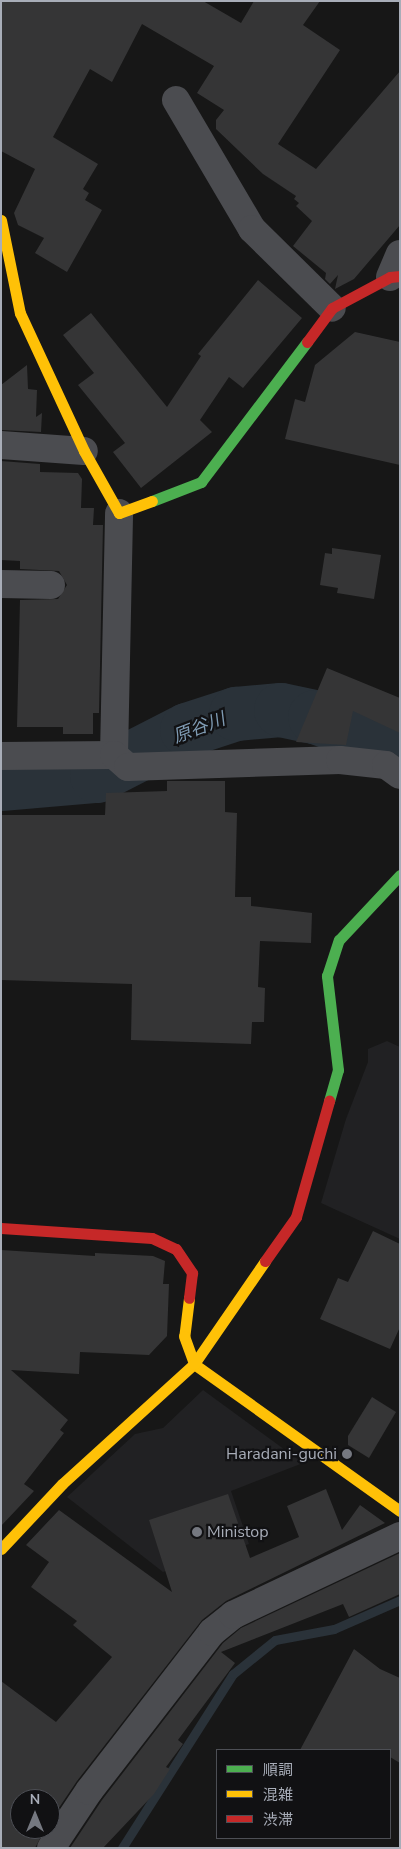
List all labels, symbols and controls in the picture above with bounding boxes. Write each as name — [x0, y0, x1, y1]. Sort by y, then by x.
water label: 原谷川 — [170, 708, 228, 748]
place label: Haradani-guchi — [226, 1444, 337, 1464]
marker: Haradani-guchi — [341, 1448, 353, 1460]
place label: Ministop — [207, 1522, 269, 1542]
marker: Ministop — [191, 1526, 203, 1538]
legend — [216, 1749, 391, 1839]
text: 順調 — [263, 1760, 293, 1780]
text: 混雑 — [263, 1785, 293, 1805]
north arrow — [10, 1789, 60, 1839]
text: N — [30, 1790, 40, 1809]
text: 渋滞 — [263, 1810, 293, 1830]

